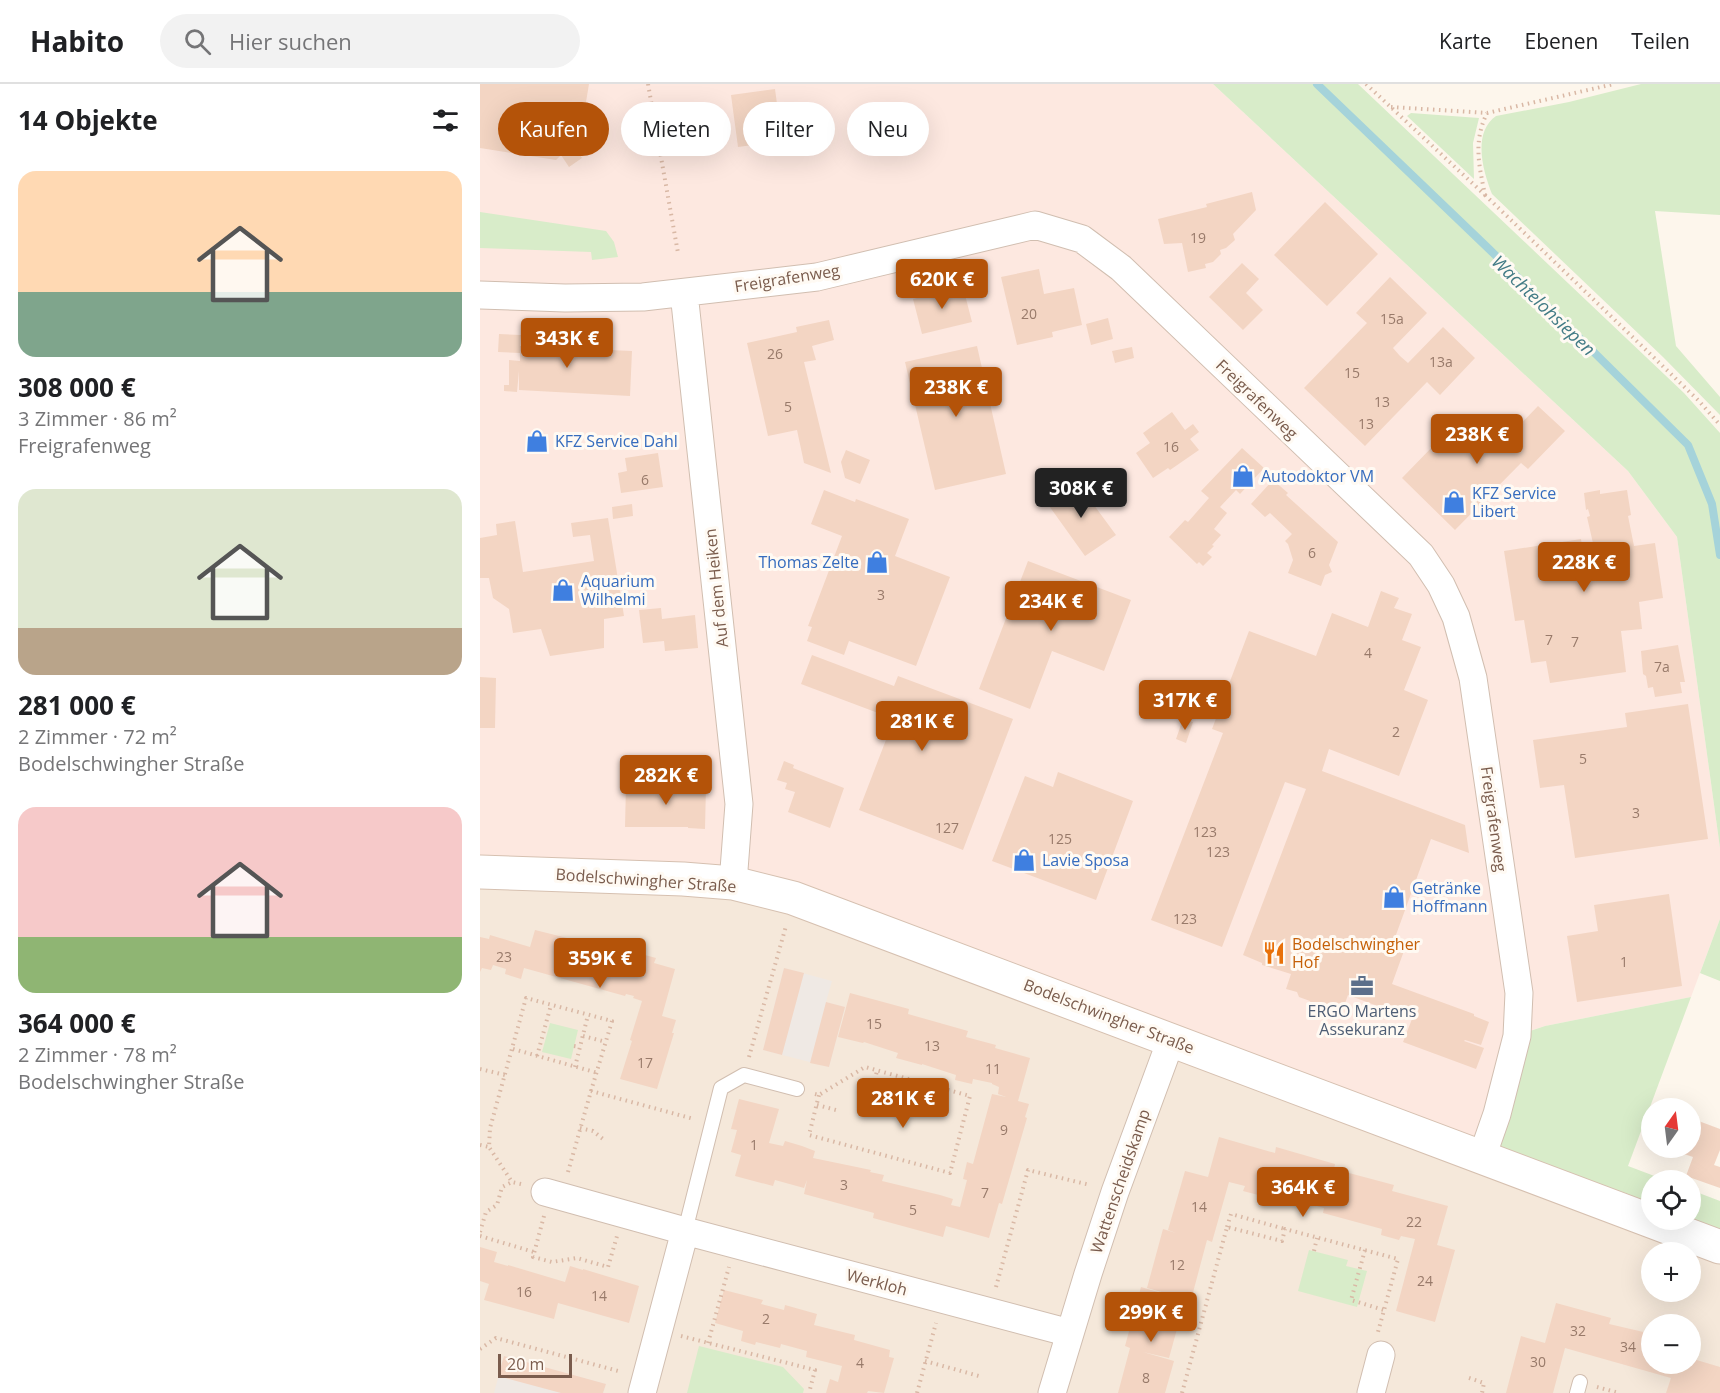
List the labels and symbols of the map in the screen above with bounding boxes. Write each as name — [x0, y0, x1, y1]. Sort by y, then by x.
house number: 19 — [1190, 228, 1206, 247]
water label: Wachtelohsiepen — [1487, 249, 1601, 361]
street label: Freigrafenweg — [733, 259, 841, 297]
pin: 620K € — [893, 259, 991, 310]
house number: 20 — [1021, 304, 1037, 323]
house number: 15a — [1380, 309, 1404, 328]
pin: 343K € — [518, 318, 616, 369]
house number: 26 — [767, 344, 783, 363]
house number: 13a — [1429, 352, 1453, 371]
street label: Freigrafenweg — [1211, 354, 1303, 444]
house number: 15 — [1344, 363, 1360, 382]
pin: 238K € — [907, 367, 1005, 418]
house number: 13 — [1374, 392, 1390, 411]
house number: 5 — [784, 397, 792, 416]
house number: 13 — [1358, 414, 1374, 433]
pin: 238K € — [1428, 414, 1526, 465]
shop icon: KFZ Service Dahl — [524, 428, 550, 454]
place label: KFZ Service Dahl — [555, 430, 678, 452]
house number: 16 — [1163, 437, 1179, 456]
shop icon: Autodoktor VM — [1230, 463, 1256, 489]
place label: Autodoktor VM — [1261, 465, 1374, 487]
pin: 308K € — [1032, 468, 1130, 519]
house number: 6 — [641, 470, 649, 489]
place label: KFZ Service Libert — [1472, 482, 1556, 522]
shop icon: KFZ Service Libert — [1441, 489, 1467, 515]
street label: Auf dem Heiken — [699, 528, 733, 648]
pin: 228K € — [1535, 542, 1633, 593]
house number: 6 — [1308, 543, 1316, 562]
shop icon: Thomas Zelte — [864, 549, 890, 575]
place label: Thomas Zelte — [758, 551, 859, 573]
place label: Aquarium Wilhelmi — [581, 570, 655, 610]
shop icon: Aquarium Wilhelmi — [550, 577, 576, 603]
pin: 234K € — [1002, 581, 1100, 632]
house number: 3 — [877, 585, 885, 604]
house number: 7 — [1545, 630, 1553, 649]
house number: 7 — [1571, 632, 1579, 651]
house number: 4 — [1364, 643, 1372, 662]
house number: 7a — [1654, 657, 1670, 676]
pin: 317K € — [1136, 680, 1234, 731]
pin: 281K € — [873, 701, 971, 752]
house number: 2 — [1392, 722, 1400, 741]
house number: 5 — [1579, 749, 1587, 768]
pin: 282K € — [617, 755, 715, 806]
street label: Freigrafenweg — [1476, 765, 1512, 873]
house number: 3 — [1632, 803, 1640, 822]
house number: 127 — [935, 818, 959, 837]
house number: 123 — [1193, 822, 1217, 841]
house number: 125 — [1048, 829, 1072, 848]
house number: 123 — [1206, 842, 1230, 861]
shop icon: Lavie Sposa — [1011, 847, 1037, 873]
place label: Lavie Sposa — [1042, 849, 1129, 871]
street label: Bodelschwingher Straße — [555, 863, 737, 897]
place label: Getränke Hoffmann — [1412, 877, 1488, 917]
shop icon: Getränke Hoffmann — [1381, 884, 1407, 910]
house number: 123 — [1173, 909, 1197, 928]
place label: Bodelschwingher Hof — [1292, 933, 1421, 973]
pin: 359K € — [551, 938, 649, 989]
restaurant icon: Bodelschwingher Hof — [1261, 940, 1287, 966]
house number: 23 — [496, 947, 512, 966]
house number: 1 — [1620, 952, 1628, 971]
street label: Bodelschwingher Straße — [1020, 973, 1198, 1059]
office icon: ERGO Martens Assekuranz — [1349, 973, 1375, 999]
place label: ERGO Martens Assekuranz — [1308, 1000, 1416, 1040]
house number: 15 — [866, 1014, 882, 1033]
house number: 13 — [924, 1036, 940, 1055]
house number: 17 — [637, 1053, 653, 1072]
house number: 11 — [985, 1059, 1001, 1078]
pin: 281K € — [854, 1078, 952, 1129]
north arrow — [1641, 1098, 1701, 1158]
street label: Wattenscheidskamp — [1085, 1106, 1155, 1256]
house number: 9 — [1000, 1120, 1008, 1139]
house number: 1 — [750, 1135, 758, 1154]
pin: 364K € — [1254, 1167, 1352, 1218]
house number: 3 — [840, 1175, 848, 1194]
house number: 7 — [981, 1183, 989, 1202]
house number: 14 — [1191, 1197, 1207, 1216]
house number: 5 — [909, 1200, 917, 1219]
house number: 22 — [1406, 1212, 1422, 1231]
house number: 12 — [1169, 1255, 1185, 1274]
street label: Werkloh — [844, 1263, 910, 1301]
house number: 24 — [1417, 1271, 1433, 1290]
house number: 16 — [516, 1282, 532, 1301]
house number: 14 — [591, 1286, 607, 1305]
pin: 299K € — [1102, 1292, 1200, 1343]
house number: 2 — [762, 1309, 770, 1328]
house number: 32 — [1570, 1321, 1586, 1340]
house number: 34 — [1620, 1337, 1636, 1356]
scale bar — [498, 1351, 572, 1378]
house number: 30 — [1530, 1352, 1546, 1371]
house number: 4 — [856, 1353, 864, 1372]
house number: 8 — [1142, 1368, 1150, 1387]

